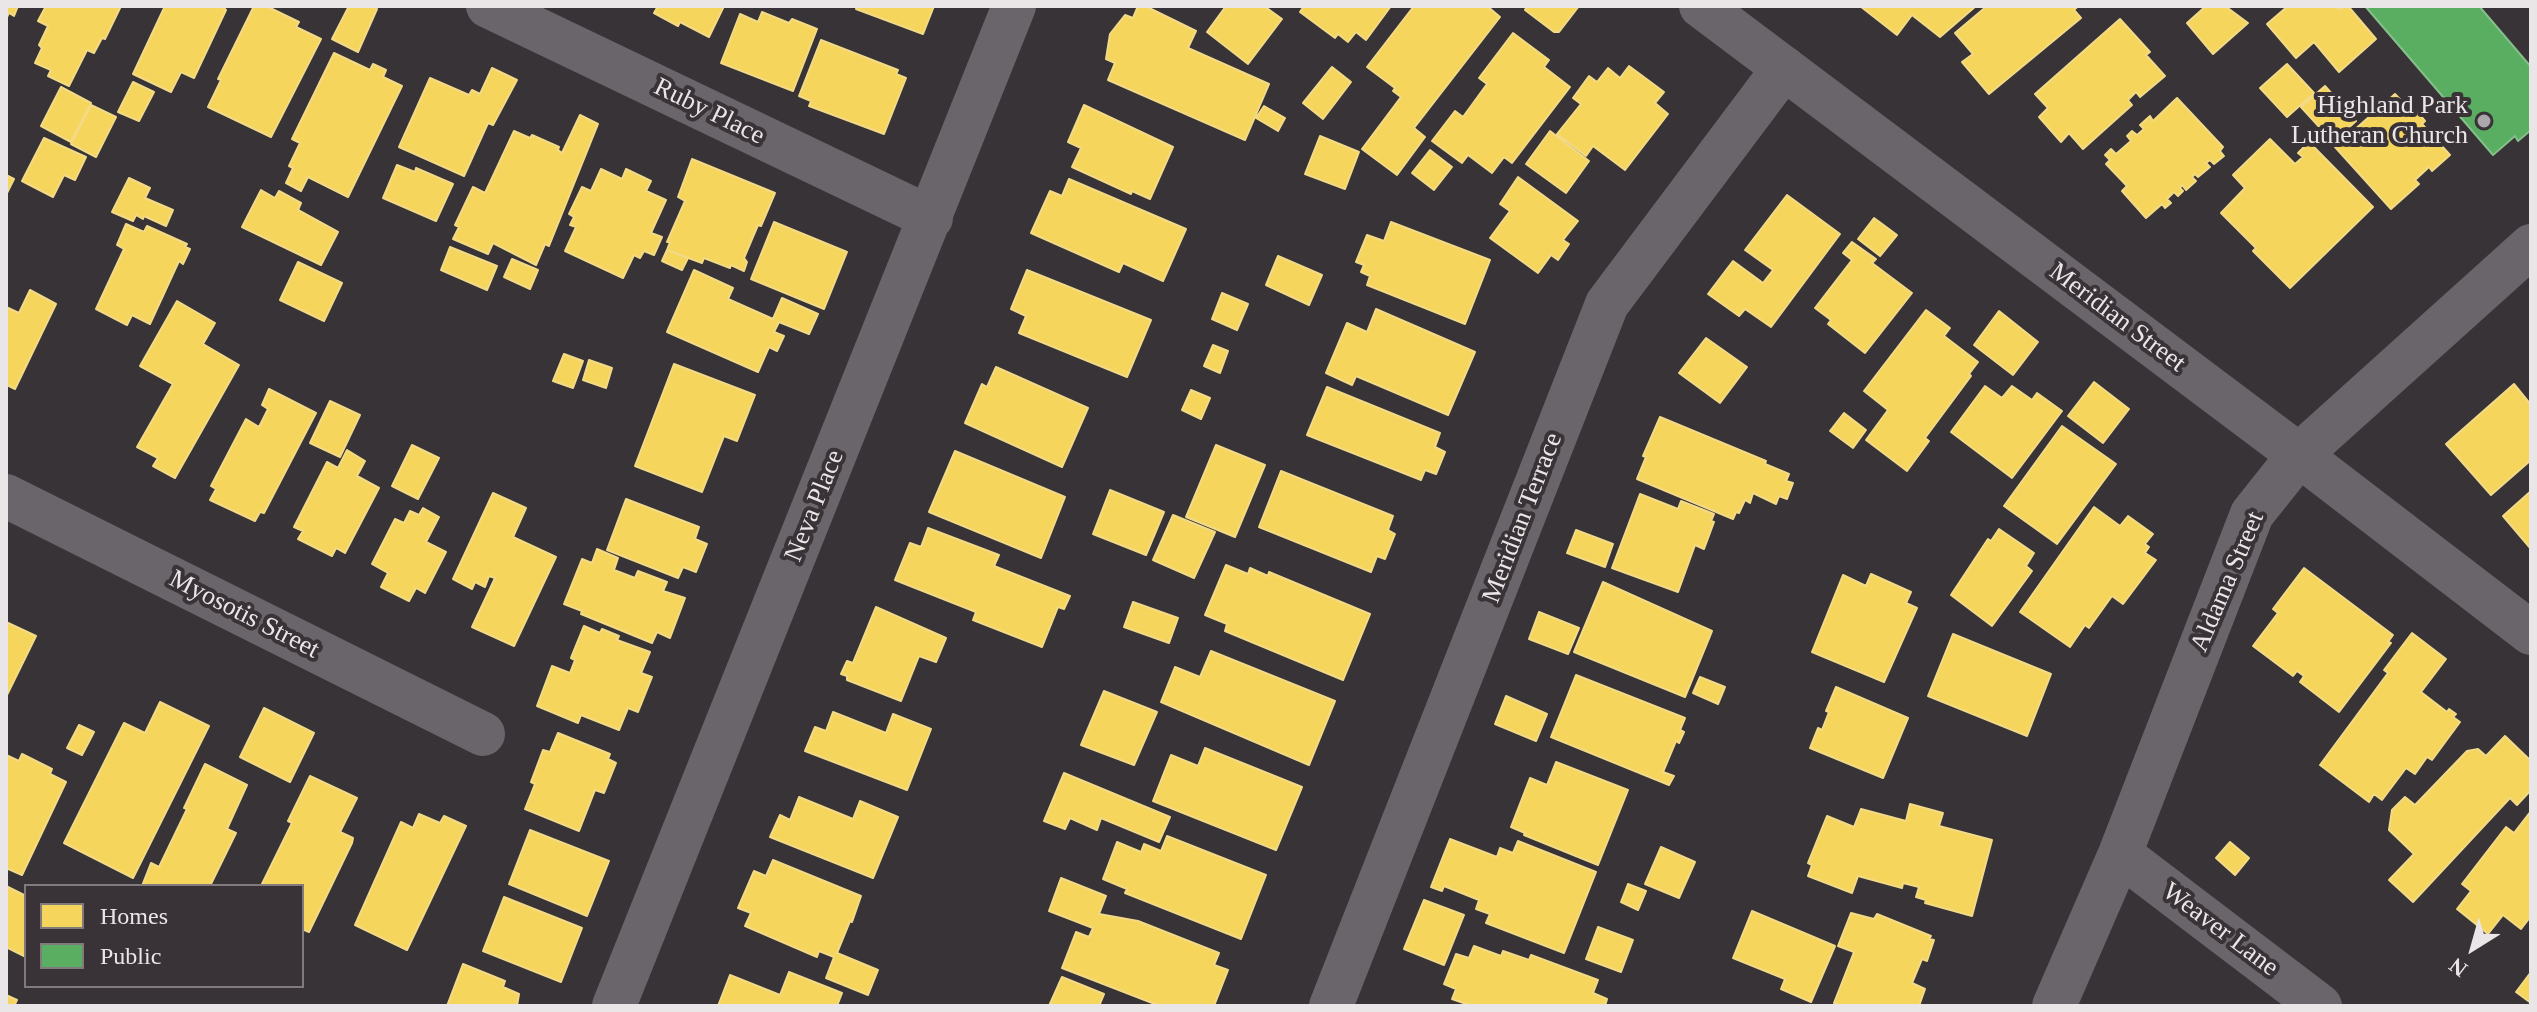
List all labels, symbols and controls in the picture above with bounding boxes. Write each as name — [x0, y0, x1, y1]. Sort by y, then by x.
street label: Ruby Place — [649, 72, 769, 152]
place label: Highland Park Lutheran Church — [2291, 90, 2468, 152]
marker: Highland Park Lutheran Church — [2475, 112, 2493, 130]
street label: Meridian Street — [2043, 257, 2191, 379]
street label: Meridian Terrace — [1476, 429, 1570, 607]
street label: Neva Place — [778, 446, 852, 566]
street label: Aldama Street — [2184, 507, 2272, 657]
street label: Myosotis Street — [164, 564, 324, 666]
street label: Weaver Lane — [2156, 876, 2284, 984]
legend — [24, 884, 304, 988]
text: Homes — [100, 903, 168, 929]
north arrow — [2433, 908, 2513, 988]
text: Public — [100, 943, 161, 969]
text: N — [2444, 953, 2472, 982]

